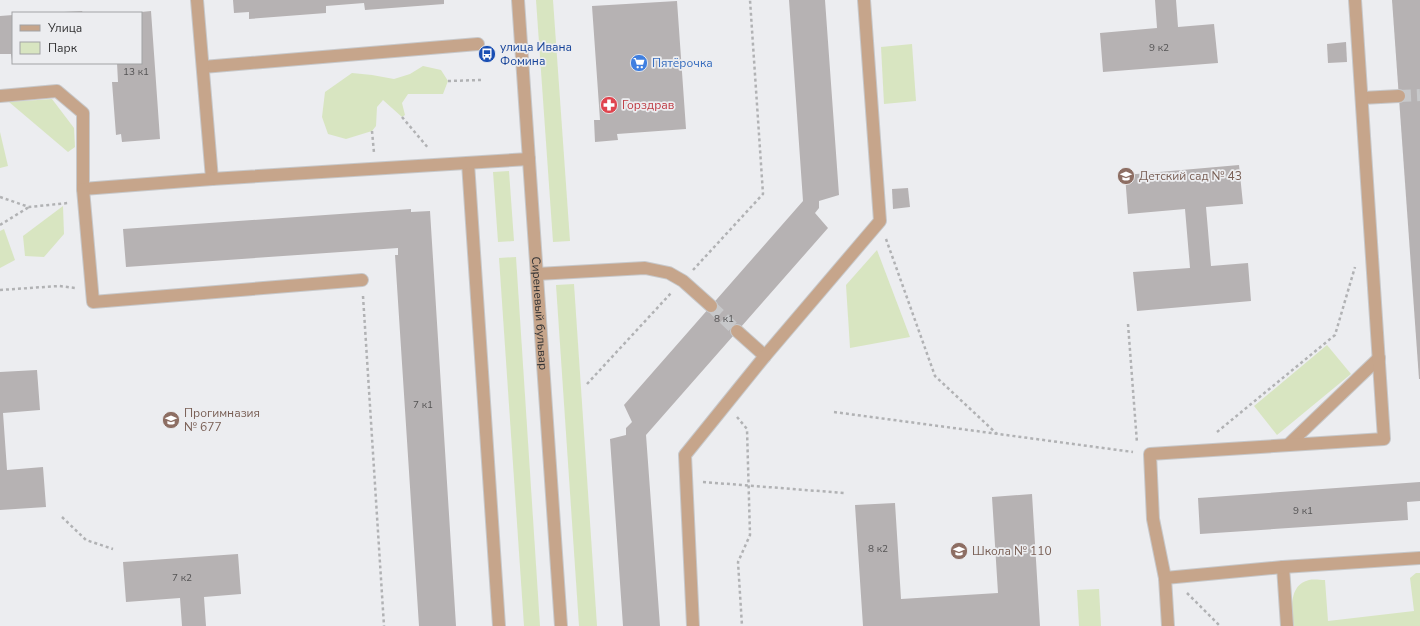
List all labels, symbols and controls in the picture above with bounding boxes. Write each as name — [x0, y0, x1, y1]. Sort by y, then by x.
legend — [12, 12, 142, 64]
text: Улица — [47, 20, 82, 36]
place label: улица Ивана Фомина — [500, 39, 572, 69]
text: Парк — [48, 40, 78, 56]
house number: 9 к2 — [1149, 41, 1169, 55]
bus stop icon: улица Ивана Фомина — [477, 44, 497, 64]
supermarket icon: Пятёрочка — [629, 53, 649, 73]
place label: Пятёрочка — [652, 55, 713, 71]
house number: 13 к1 — [123, 65, 149, 79]
pharmacy icon: Горздрав — [599, 95, 619, 115]
place label: Горздрав — [622, 97, 675, 113]
school or university icon: Детский сад № 43 — [1116, 166, 1136, 186]
place label: Детский сад № 43 — [1139, 168, 1242, 184]
street label: Сиреневый бульвар — [528, 256, 551, 371]
house number: 8 к1 — [714, 312, 734, 326]
house number: 7 к1 — [413, 398, 433, 412]
place label: Прогимназия № 677 — [184, 405, 260, 435]
school or university icon: Прогимназия № 677 — [161, 410, 181, 430]
house number: 9 к1 — [1293, 504, 1313, 518]
school or university icon: Школа № 110 — [949, 541, 969, 561]
house number: 8 к2 — [868, 542, 888, 556]
place label: Школа № 110 — [972, 543, 1052, 559]
house number: 7 к2 — [172, 571, 192, 585]

